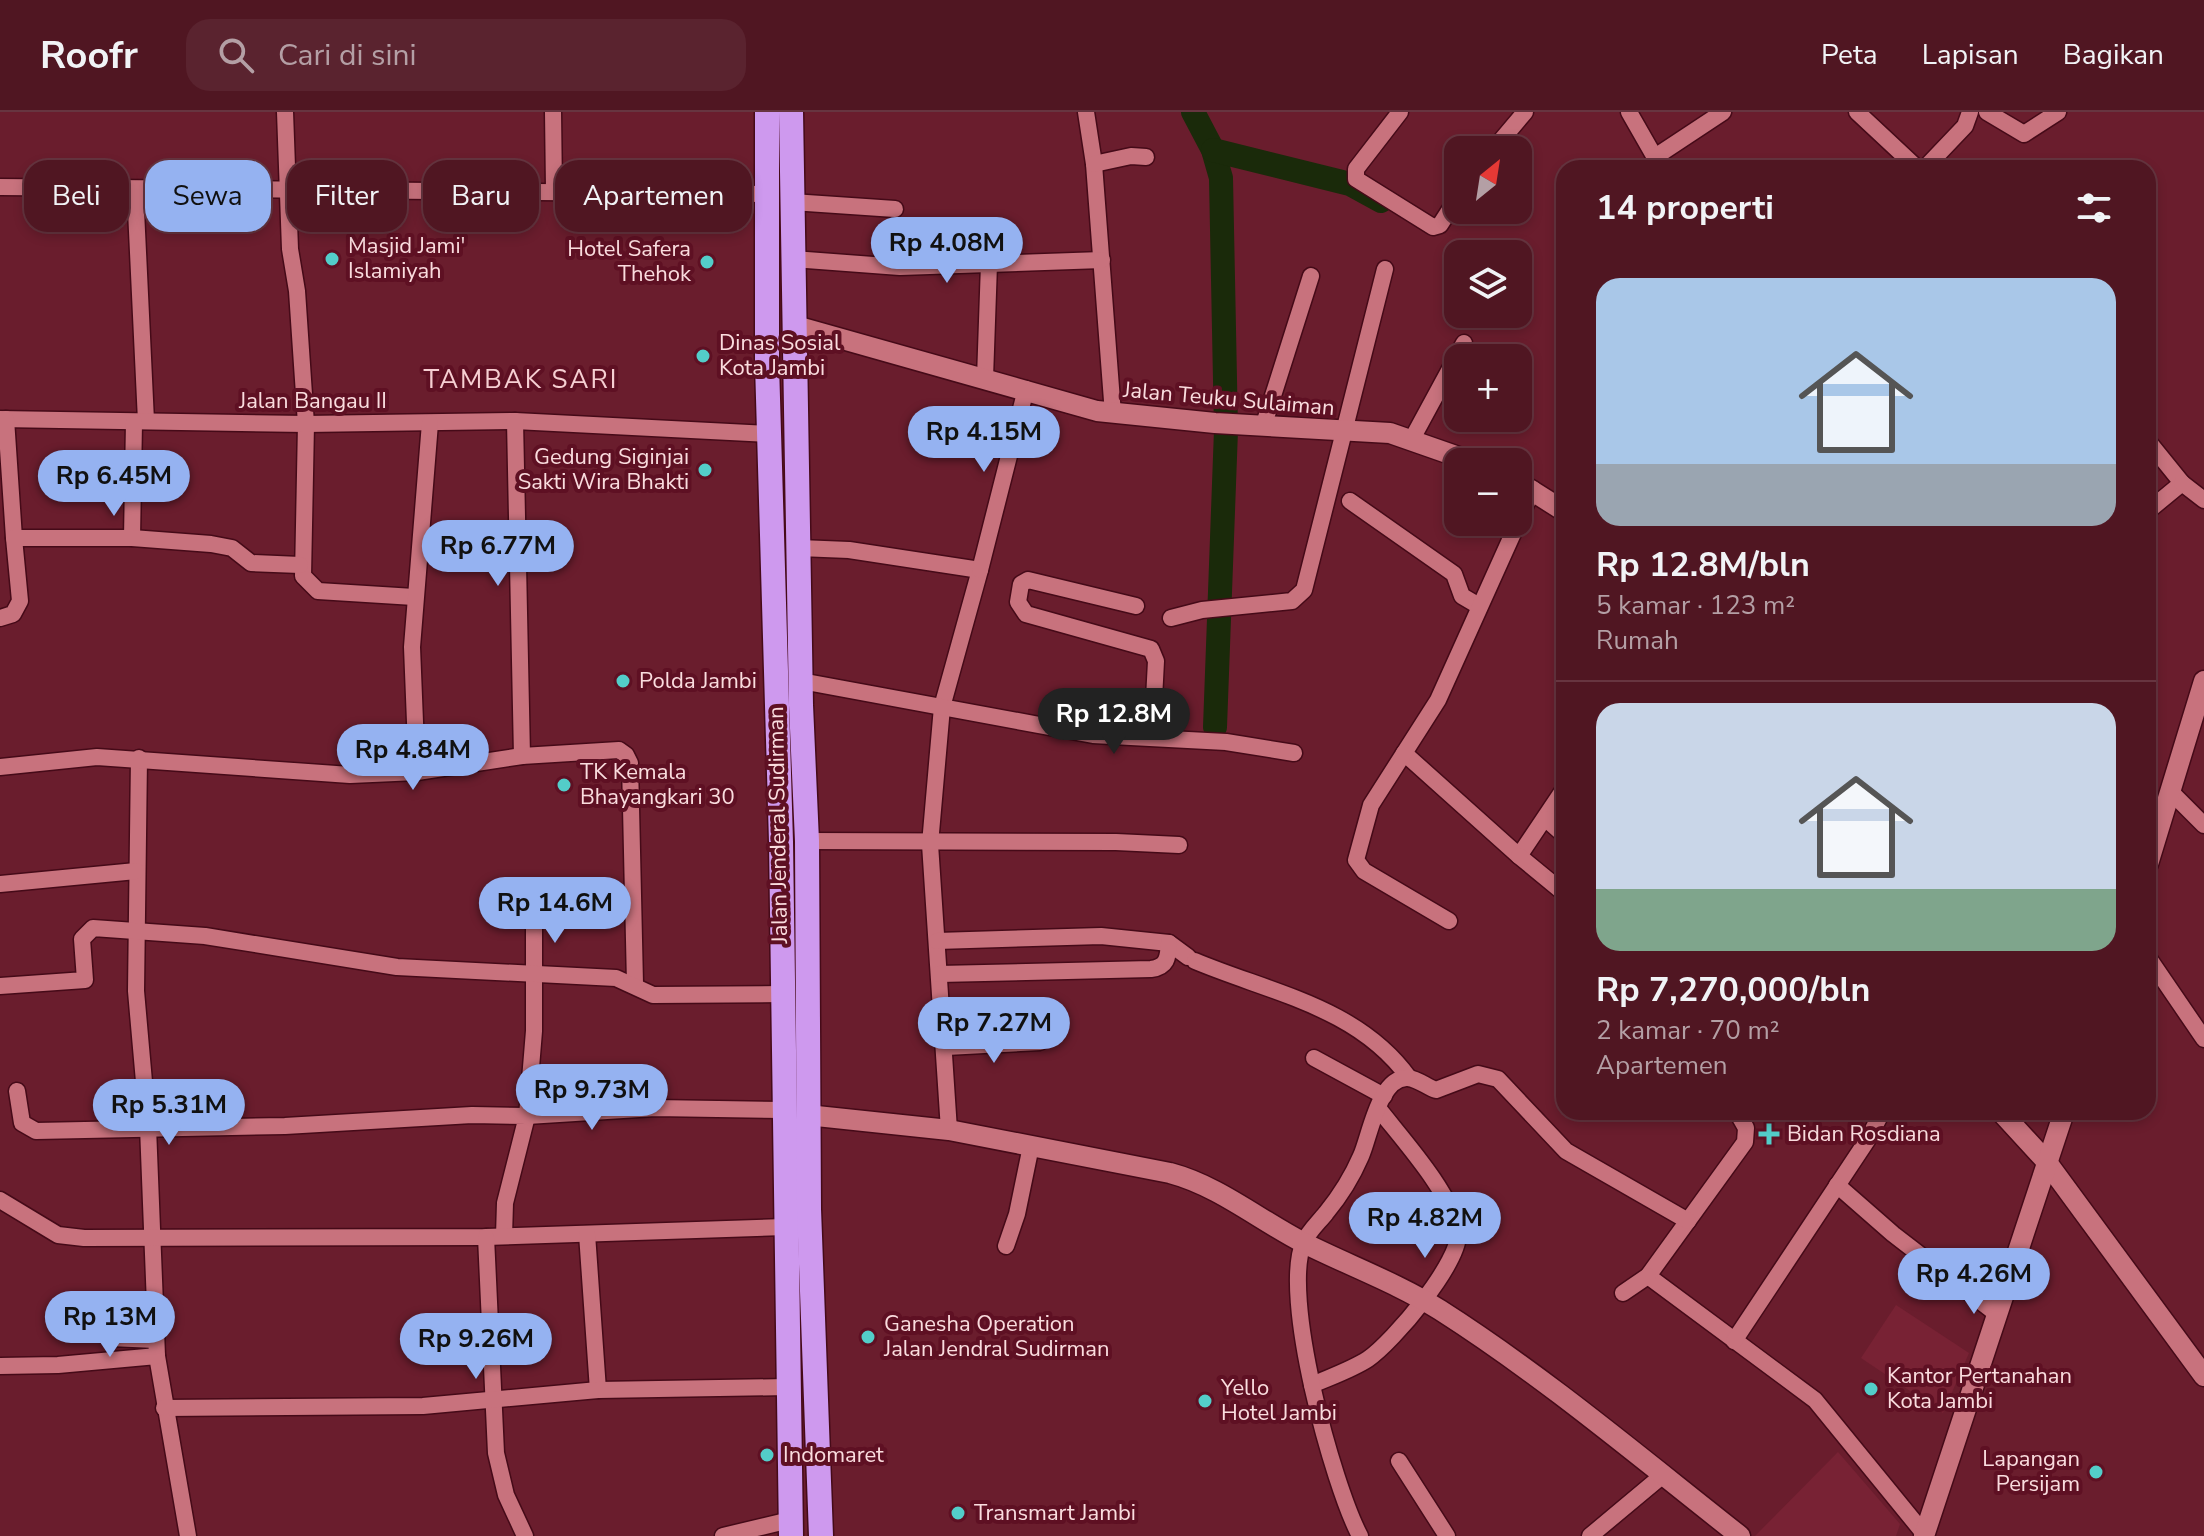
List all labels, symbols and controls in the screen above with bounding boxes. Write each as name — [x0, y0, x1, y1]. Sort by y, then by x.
search box — [186, 19, 746, 91]
text: Roofr — [40, 30, 138, 81]
icon: search — [214, 33, 258, 77]
text: Cari di sini — [278, 35, 416, 76]
text: Peta — [1821, 36, 1878, 74]
text: Lapisan — [1922, 36, 2019, 74]
text: Bagikan — [2063, 36, 2164, 74]
north arrow — [1444, 136, 1532, 224]
map controls — [1444, 136, 1532, 536]
chip: Beli — [24, 160, 129, 232]
chip: Sewa — [145, 160, 271, 232]
chip: Filter — [287, 160, 407, 232]
chip: Baru — [423, 160, 539, 232]
chip: Apartemen — [555, 160, 752, 232]
text: 14 properti — [1596, 185, 1774, 231]
icon: filters — [2072, 186, 2116, 230]
pin: Rp 4.08M — [864, 217, 1030, 285]
text: Rp 4.08M — [889, 225, 1005, 260]
place label: Masjid Jami' Islamiyah — [348, 231, 465, 286]
place label: Hotel Safera Thehok — [567, 234, 692, 289]
button: layers — [1444, 240, 1532, 328]
marker: Masjid Jami' Islamiyah — [323, 250, 341, 268]
marker: Hotel Safera Thehok — [698, 253, 716, 271]
place label: Dinas Sosial Kota Jambi — [719, 328, 841, 383]
icon: home — [1784, 330, 1928, 474]
button: + — [1444, 344, 1532, 432]
marker: Dinas Sosial Kota Jambi — [694, 347, 712, 365]
district label: TAMBAK SARI — [423, 362, 619, 397]
street label: Jalan Teuku Sulaiman — [1121, 375, 1336, 423]
street label: Jalan Bangau II — [238, 386, 387, 416]
pin: Rp 4.15M — [901, 406, 1067, 474]
text: Rp 4.15M — [926, 414, 1042, 449]
place label: Gedung Siginjai Sakti Wira Bhakti — [518, 442, 689, 497]
button: − — [1444, 448, 1532, 536]
pin: Rp 6.45M — [31, 450, 197, 518]
text: Rp 6.45M — [56, 458, 172, 493]
marker: Gedung Siginjai Sakti Wira Bhakti — [696, 461, 714, 479]
pin: Rp 6.77M — [415, 520, 581, 588]
text: Rp 6.77M — [440, 528, 556, 563]
text: Rp 12.8M/bln — [1596, 542, 1810, 588]
text: 5 kamar · 123 m² — [1596, 588, 1795, 623]
text: Rumah — [1596, 623, 1679, 658]
place label: Polda Jambi — [639, 666, 757, 696]
marker: Polda Jambi — [614, 672, 632, 690]
pin: Rp 12.8M — [1031, 688, 1197, 756]
text: Rp 12.8M — [1056, 696, 1172, 731]
street label: Jalan Jenderal Sudirman — [761, 706, 795, 945]
pin: Rp 4.84M — [330, 724, 496, 792]
text: Rp 4.84M — [355, 732, 471, 767]
icon: home — [1784, 755, 1928, 899]
place label: TK Kemala Bhayangkari 30 — [580, 757, 735, 812]
marker: TK Kemala Bhayangkari 30 — [555, 776, 573, 794]
pin: Rp 14.6M — [472, 877, 638, 945]
text: Rp 14.6M — [497, 885, 613, 920]
text: Rp 7,270,000/bln — [1596, 967, 1870, 1013]
pin: Rp 7.27M — [911, 997, 1077, 1065]
text: Rp 7.27M — [936, 1005, 1052, 1040]
text: 2 kamar · 70 m² — [1596, 1013, 1780, 1048]
text: Apartemen — [1596, 1048, 1728, 1083]
pin: Rp 9.73M — [509, 1064, 675, 1132]
text: Rp 9.73M — [534, 1072, 650, 1107]
pin: Rp 5.31M — [86, 1079, 252, 1147]
text: Rp 5.31M — [111, 1087, 227, 1122]
place label: Bidan Rosdiana — [1787, 1119, 1941, 1149]
marker: Bidan Rosdiana — [1758, 1123, 1780, 1145]
pin: Rp 4.82M — [1342, 1192, 1508, 1260]
text: Rp 4.82M — [1367, 1200, 1483, 1235]
pin: Rp 4.26M — [1891, 1248, 2057, 1316]
text: Rp 4.26M — [1916, 1256, 2032, 1291]
pin: Rp 13M — [45, 1291, 175, 1359]
text: Rp 13M — [63, 1299, 157, 1334]
place label: Ganesha Operation Jalan Jendral Sudirman — [883, 1309, 1110, 1364]
pin: Rp 9.26M — [393, 1313, 559, 1381]
text: Rp 9.26M — [418, 1321, 534, 1356]
marker: Ganesha Operation Jalan Jendral Sudirman — [859, 1328, 877, 1346]
place label: Kantor Pertanahan Kota Jambi — [1887, 1361, 2072, 1416]
place label: Yello Hotel Jambi — [1220, 1373, 1337, 1428]
marker: Kantor Pertanahan Kota Jambi — [1862, 1380, 1880, 1398]
marker: Yello Hotel Jambi — [1196, 1392, 1214, 1410]
place label: Indomaret — [783, 1440, 884, 1470]
place label: Lapangan Persijam — [1982, 1444, 2080, 1499]
marker: Indomaret — [758, 1446, 776, 1464]
marker: Lapangan Persijam — [2087, 1463, 2105, 1481]
place label: Transmart Jambi — [974, 1498, 1136, 1528]
marker: Transmart Jambi — [949, 1504, 967, 1522]

